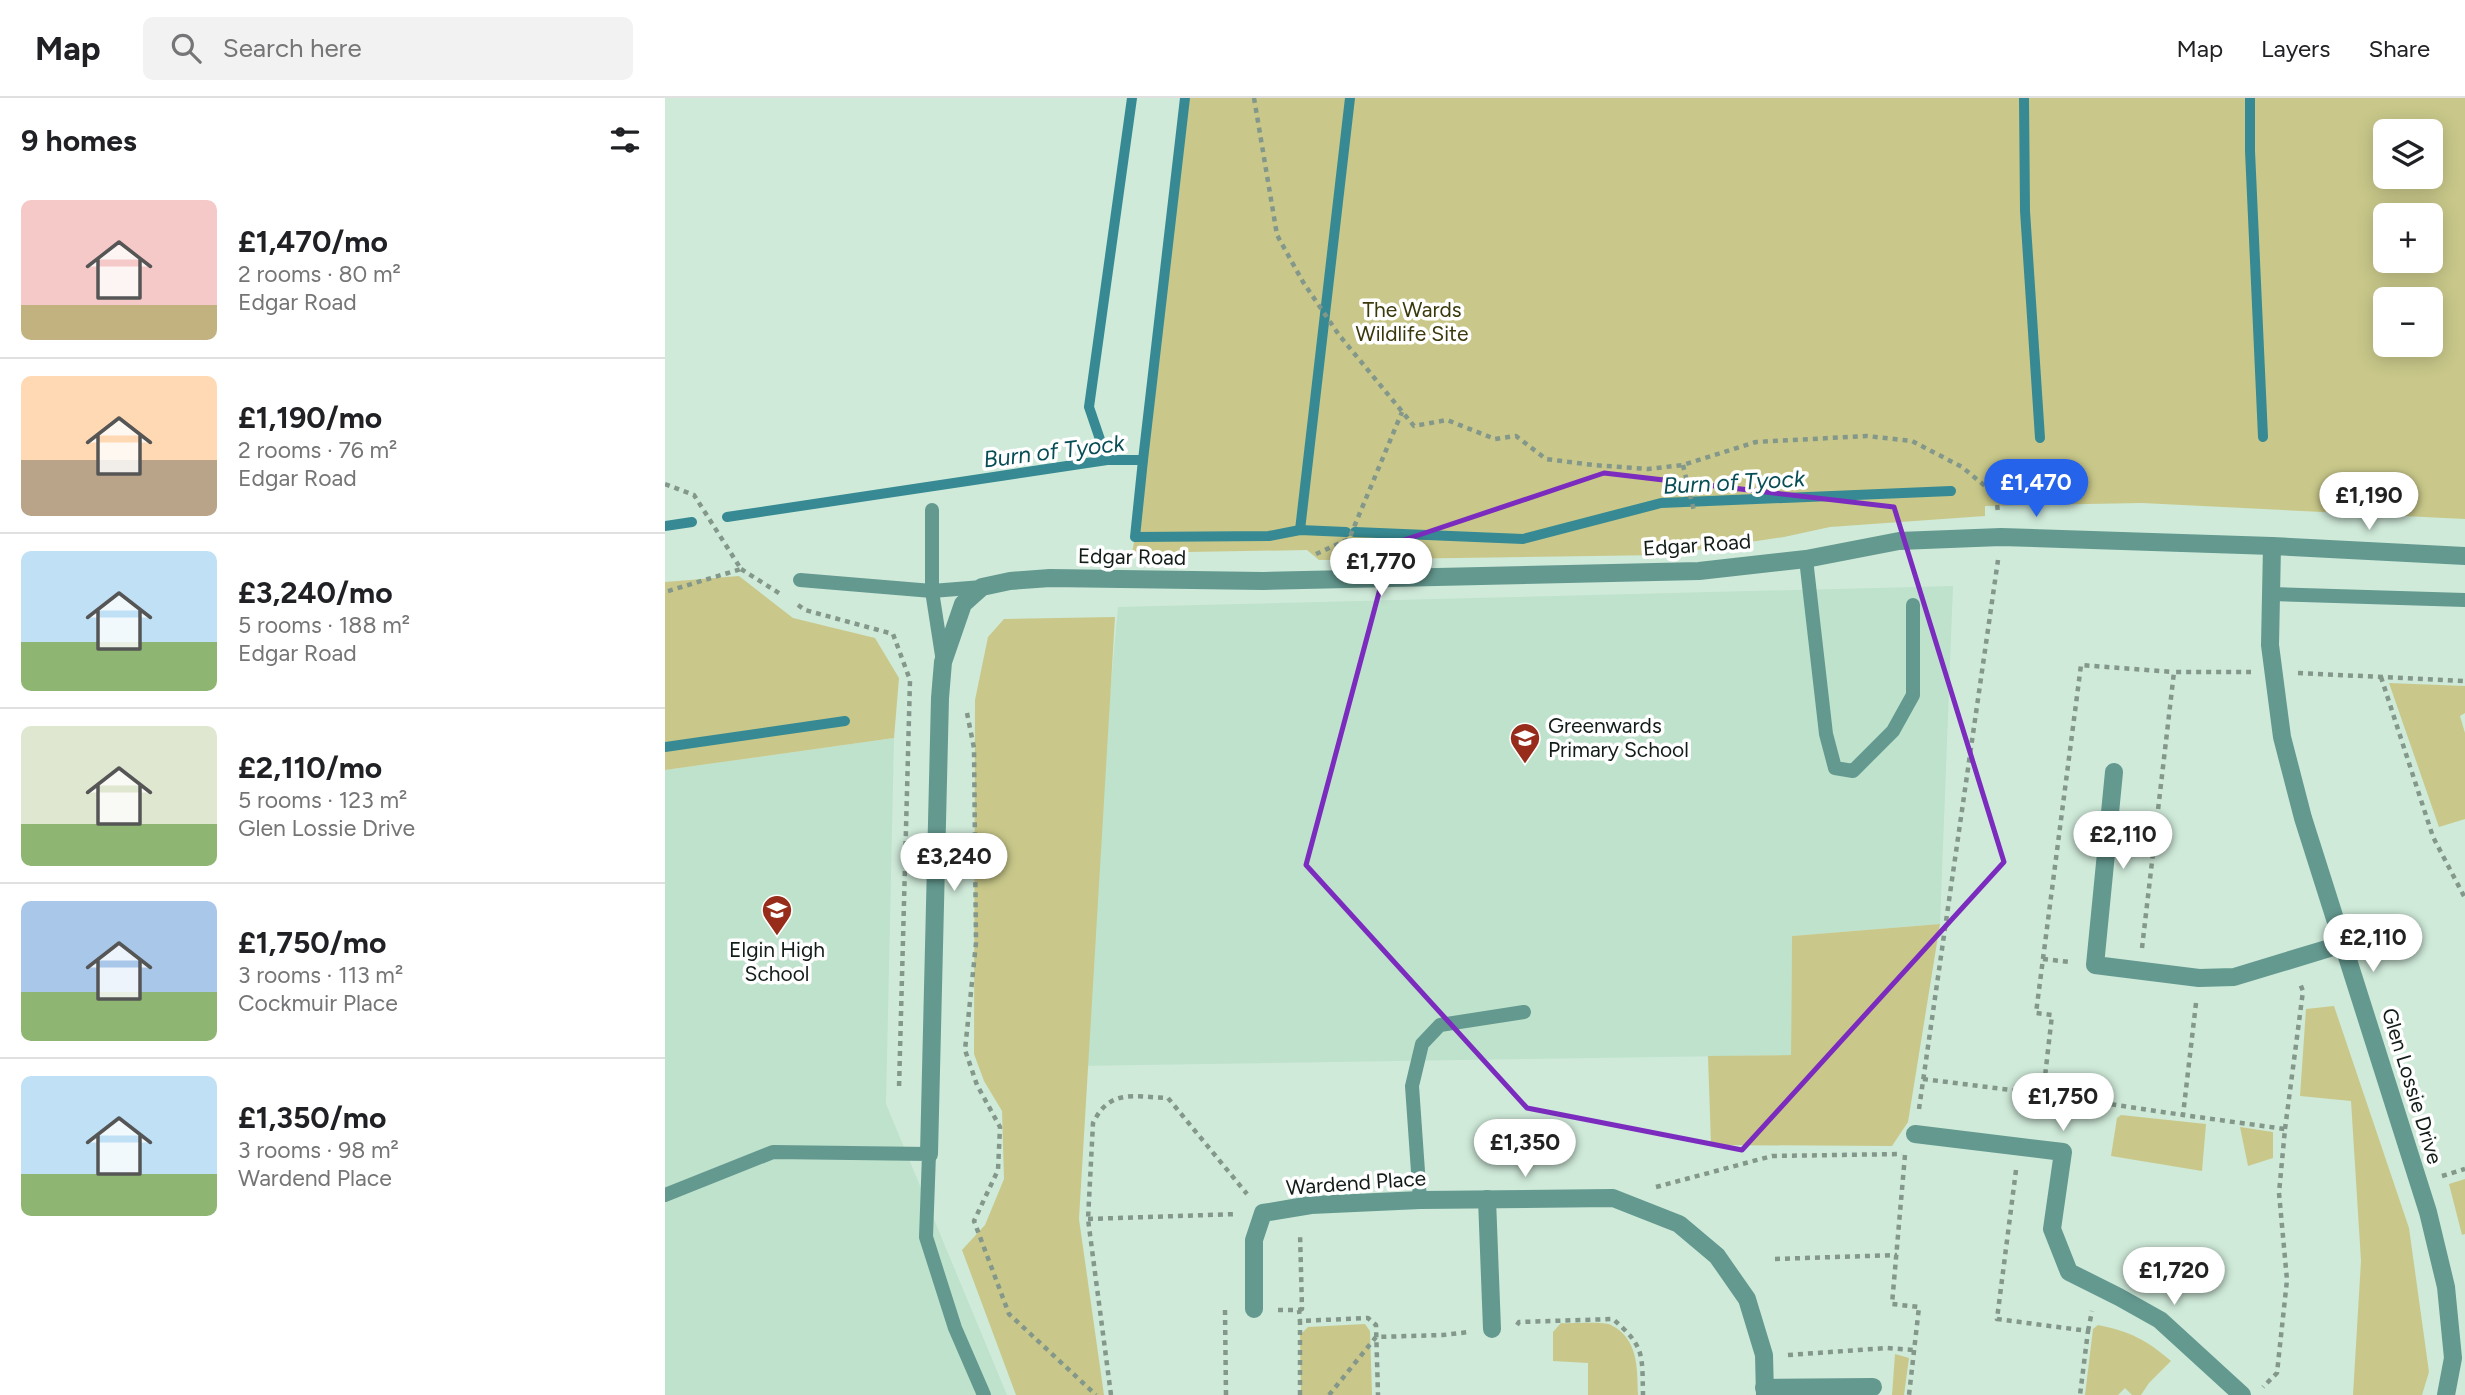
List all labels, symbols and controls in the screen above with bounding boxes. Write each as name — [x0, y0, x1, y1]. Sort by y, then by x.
search box — [143, 17, 633, 80]
text: Map — [35, 29, 101, 68]
icon: search — [167, 29, 205, 67]
text: Search here — [223, 32, 362, 64]
text: Map — [2176, 34, 2223, 63]
text: Layers — [2261, 34, 2330, 63]
text: Share — [2368, 34, 2430, 63]
map controls — [2373, 119, 2443, 357]
button: layers — [2373, 119, 2443, 189]
icon: filters — [606, 121, 644, 159]
text: 9 homes — [21, 122, 137, 159]
button: + — [2373, 203, 2443, 273]
text: £1,470/mo — [238, 223, 388, 260]
icon: home — [77, 228, 161, 312]
text: 2 rooms · 80 m² — [238, 260, 401, 288]
button: − — [2373, 287, 2443, 357]
text: Edgar Road — [238, 288, 357, 316]
park label: The Wards Wildlife Site — [1356, 297, 1468, 346]
text: £1,190/mo — [238, 399, 382, 436]
icon: home — [77, 404, 161, 488]
water label: Burn of Tyock — [982, 428, 1127, 474]
text: 2 rooms · 76 m² — [238, 436, 397, 464]
pin: £1,470 — [1979, 460, 2093, 519]
text: Edgar Road — [238, 464, 357, 492]
water label: Burn of Tyock — [1662, 464, 1806, 500]
text: £1,470 — [2000, 468, 2072, 496]
pin: £1,190 — [2312, 472, 2426, 532]
text: £1,190 — [2335, 481, 2403, 509]
street label: Edgar Road — [1642, 528, 1752, 561]
pin: £1,770 — [1324, 538, 1438, 598]
street label: Edgar Road — [1078, 543, 1186, 570]
text: £1,770 — [1346, 547, 1416, 575]
text: £3,240/mo — [238, 574, 393, 611]
icon: home — [77, 579, 161, 663]
text: 5 rooms · 188 m² — [238, 611, 410, 639]
text: Edgar Road — [238, 639, 357, 667]
place label: Greenwards Primary School — [1548, 713, 1689, 762]
school or university icon: Greenwards Primary School — [1508, 721, 1542, 765]
text: £2,110/mo — [238, 749, 382, 786]
icon: home — [77, 754, 161, 838]
text: 5 rooms · 123 m² — [238, 786, 407, 814]
pin: £2,110 — [2066, 812, 2180, 871]
text: Glen Lossie Drive — [238, 814, 415, 842]
text: £2,110 — [2089, 820, 2157, 848]
pin: £3,240 — [897, 834, 1011, 893]
text: £3,240 — [916, 842, 992, 870]
school or university icon: Elgin High School — [760, 893, 794, 937]
pin: £2,110 — [2316, 914, 2430, 974]
text: £2,110 — [2339, 923, 2407, 951]
text: £1,750/mo — [238, 924, 386, 961]
icon: home — [77, 929, 161, 1013]
place label: Elgin High School — [729, 937, 825, 986]
text: 3 rooms · 113 m² — [238, 961, 403, 989]
text: Cockmuir Place — [238, 989, 398, 1017]
street label: Glen Lossie Drive — [2377, 1005, 2448, 1167]
pin: £1,750 — [2006, 1074, 2120, 1133]
text: £1,750 — [2028, 1082, 2098, 1110]
text: £1,350/mo — [238, 1099, 386, 1136]
icon: home — [77, 1104, 161, 1188]
pin: £1,350 — [1468, 1119, 1582, 1179]
text: £1,350 — [1490, 1128, 1560, 1156]
text: 3 rooms · 98 m² — [238, 1136, 399, 1164]
text: Wardend Place — [238, 1164, 392, 1192]
street label: Wardend Place — [1285, 1165, 1427, 1200]
pin: £1,720 — [2117, 1248, 2231, 1307]
text: £1,720 — [2139, 1256, 2209, 1284]

